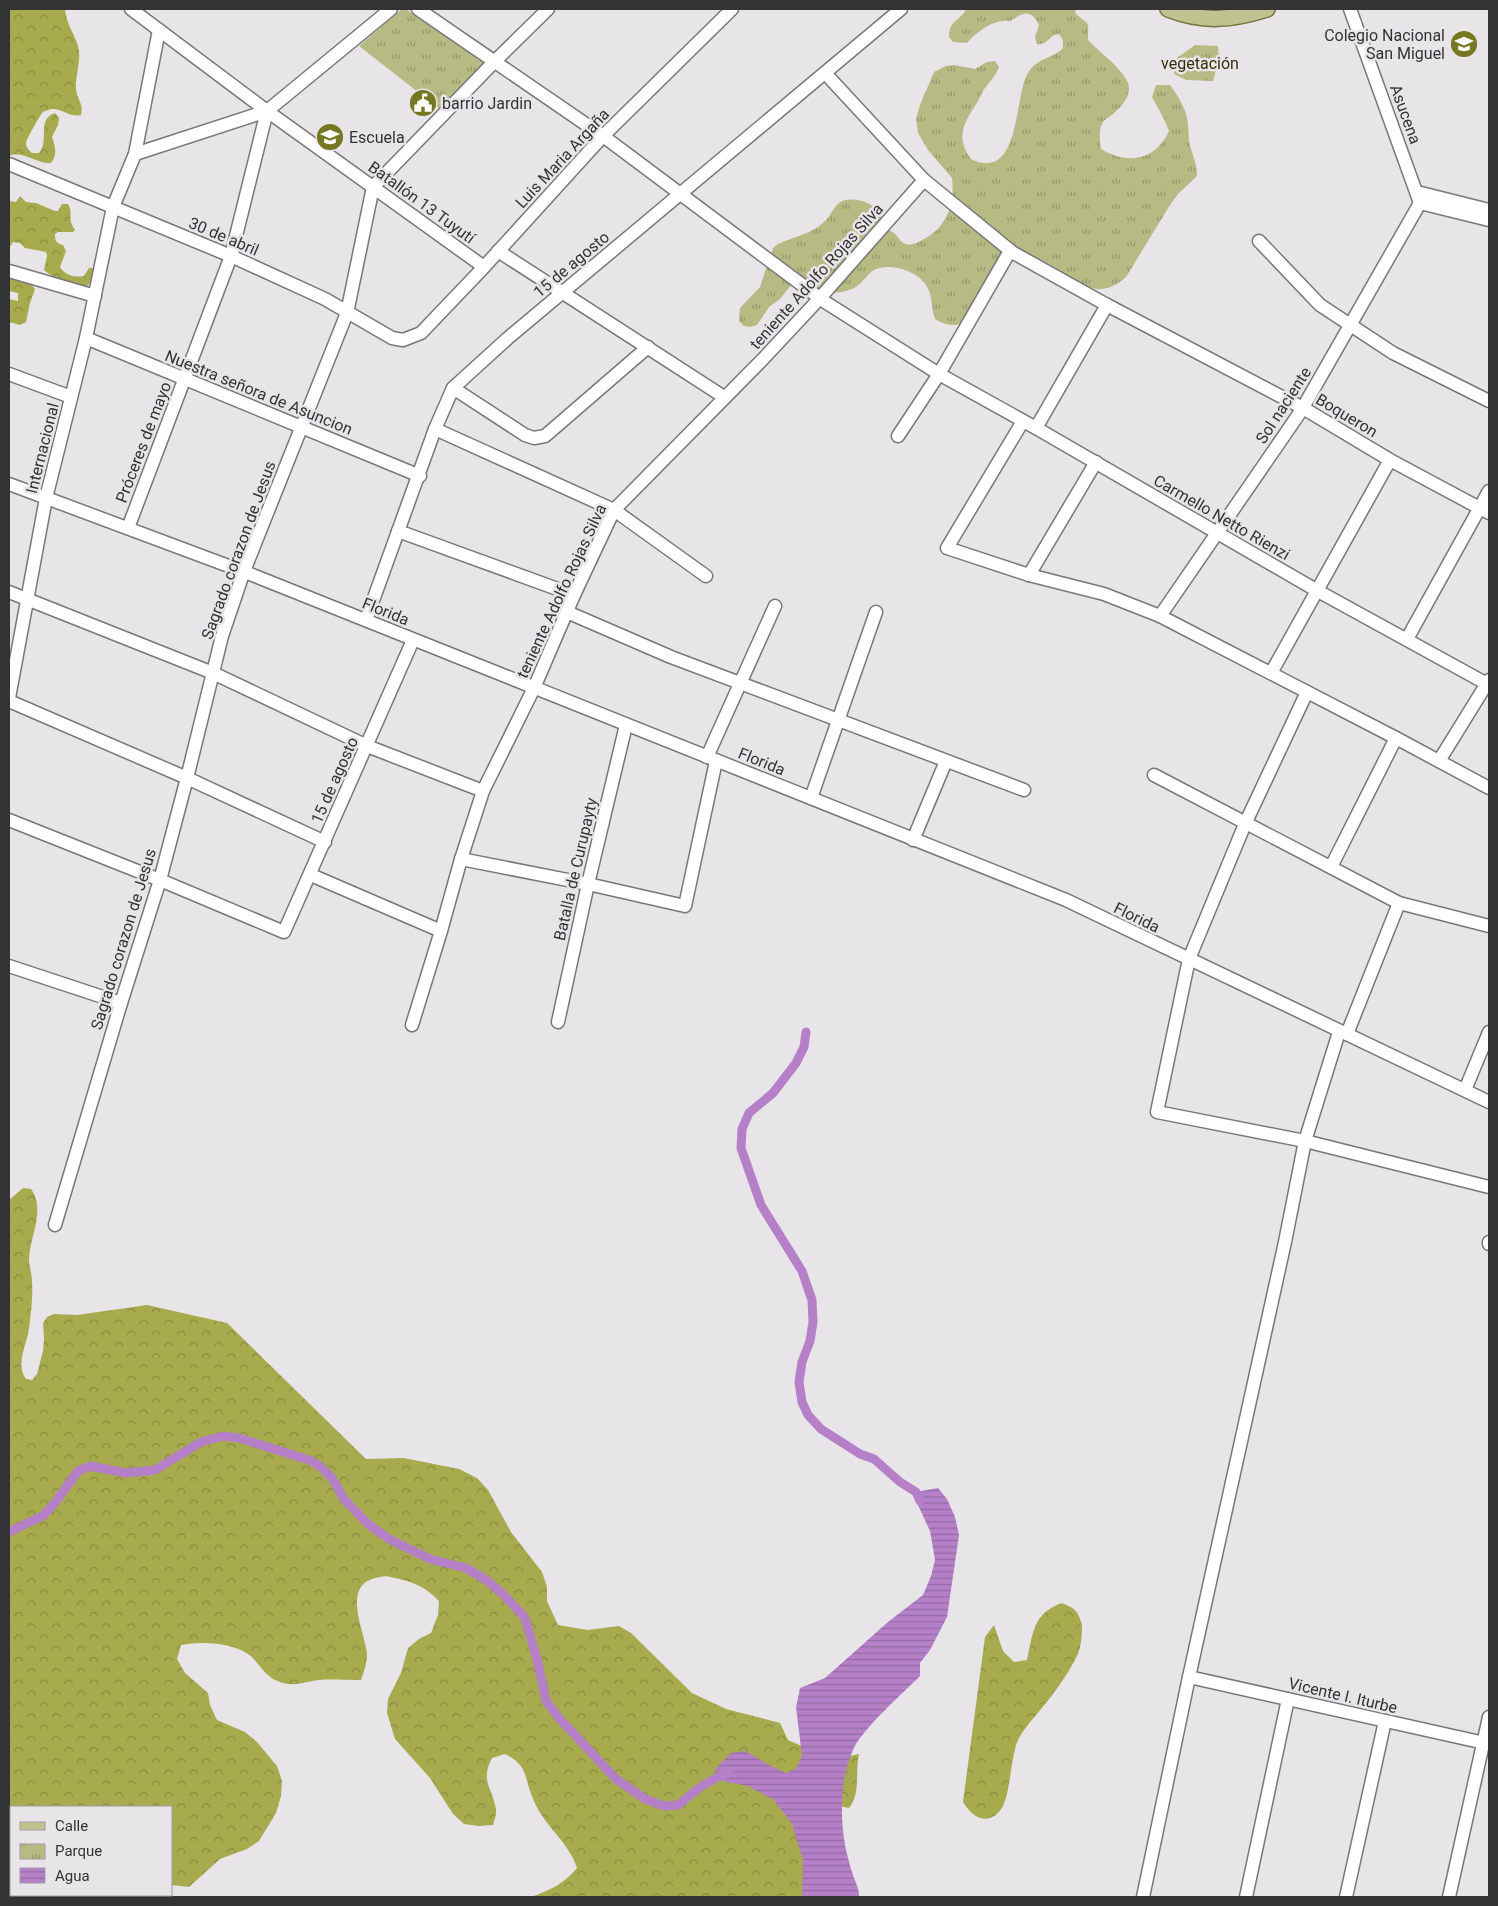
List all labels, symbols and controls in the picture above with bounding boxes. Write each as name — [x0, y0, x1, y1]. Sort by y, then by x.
place label: Colegio Nacional San Miguel — [1324, 26, 1445, 63]
school or university icon: Colegio Nacional San Miguel — [1449, 29, 1479, 59]
park label: vegetación — [1161, 54, 1239, 73]
street label: Asucena — [1386, 82, 1425, 147]
public building icon: barrio Jardin — [408, 88, 438, 118]
place label: barrio Jardin — [442, 94, 532, 113]
street label: Luis Maria Argaña — [511, 105, 613, 212]
school or university icon: Escuela — [315, 122, 345, 152]
place label: Escuela — [349, 128, 405, 147]
street label: Batallón 13 Tuyutí — [365, 157, 480, 248]
street label: teniente Adolfo Rojas Silva — [746, 199, 887, 353]
street label: 30 de abril — [186, 213, 262, 260]
street label: 15 de agosto — [530, 227, 613, 301]
street label: Nuestra señora de Asuncion — [162, 346, 355, 439]
street label: Sol naciente — [1252, 363, 1315, 447]
street label: Próceres de mayo — [112, 379, 175, 505]
street label: Boqueron — [1312, 390, 1381, 441]
street label: Internacional — [22, 401, 63, 495]
street label: Sagrado corazon de Jesus — [197, 458, 280, 642]
street label: Carmello Netto Rienzi — [1150, 471, 1293, 564]
street label: teniente Adolfo Rojas Silva — [513, 501, 610, 681]
street label: Florida — [360, 593, 412, 629]
street label: 15 de agosto — [307, 734, 362, 826]
street label: Florida — [736, 743, 788, 779]
street label: Batalla de Curupayty — [550, 795, 601, 942]
street label: Sagrado corazon de Jesus — [87, 846, 160, 1032]
street label: Florida — [1111, 898, 1163, 937]
street label: Vicente I. Iturbe — [1287, 1674, 1399, 1717]
legend — [10, 1806, 172, 1896]
text: Calle — [55, 1817, 88, 1835]
text: Parque — [55, 1842, 102, 1860]
text: Agua — [55, 1867, 90, 1885]

